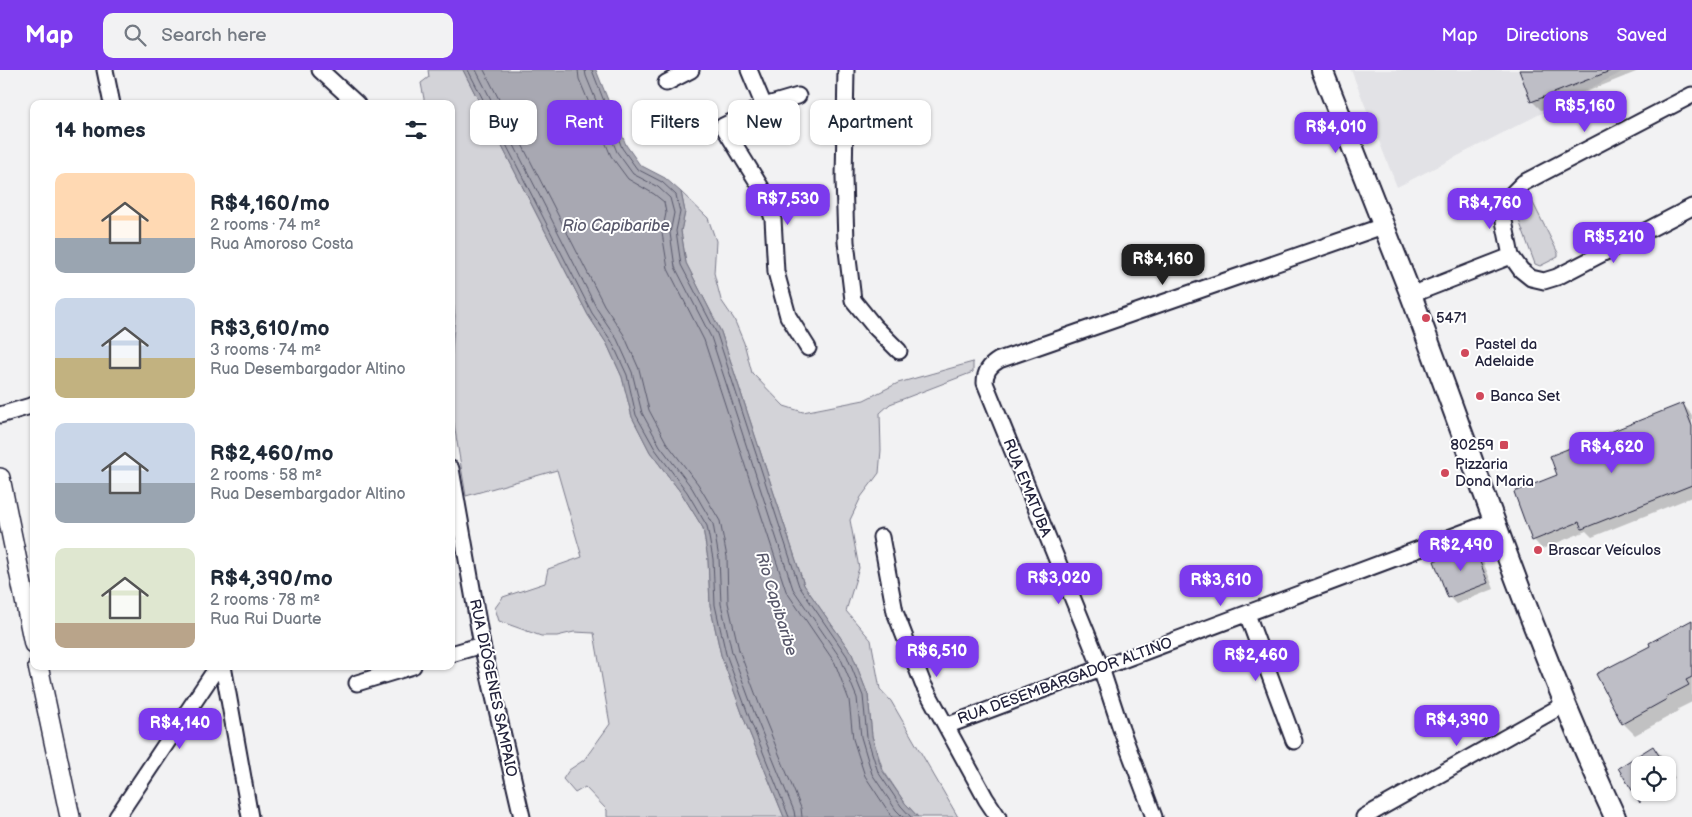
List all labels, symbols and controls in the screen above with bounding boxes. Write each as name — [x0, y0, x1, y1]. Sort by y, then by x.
search box — [103, 13, 453, 58]
text: Map — [25, 21, 73, 50]
icon: search — [121, 21, 149, 49]
text: Search here — [161, 24, 267, 47]
text: Map — [1442, 25, 1478, 46]
text: Directions — [1506, 25, 1588, 46]
text: Saved — [1616, 25, 1667, 46]
pin: R$5,160 — [1539, 90, 1631, 133]
text: R$5,160 — [1555, 97, 1615, 116]
chip: Buy — [470, 100, 537, 145]
chip: Rent — [547, 100, 622, 145]
chip: Filters — [632, 100, 718, 145]
chip: New — [728, 100, 800, 145]
chip: Apartment — [810, 100, 931, 145]
pin: R$4,010 — [1290, 112, 1382, 154]
icon: filters — [402, 116, 430, 144]
text: 14 homes — [55, 118, 146, 143]
text: R$4,010 — [1305, 118, 1367, 137]
pin: R$7,530 — [742, 184, 834, 226]
pin: R$4,760 — [1444, 188, 1536, 230]
text: R$7,530 — [757, 190, 819, 209]
text: R$4,160/mo — [210, 191, 330, 216]
icon: home — [95, 193, 155, 253]
text: R$4,760 — [1459, 194, 1521, 213]
text: 2 rooms · 74 m² — [210, 216, 321, 235]
water label: Rio Capibaribe — [562, 217, 670, 236]
pin: R$5,210 — [1568, 222, 1660, 264]
text: R$5,210 — [1584, 228, 1644, 247]
text: Rua Amoroso Costa — [210, 235, 354, 254]
pin: R$4,160 — [1117, 244, 1209, 286]
text: R$4,160 — [1133, 250, 1193, 269]
place label: 5471 — [1436, 309, 1467, 328]
marker: 5471 — [1420, 312, 1432, 324]
text: R$3,610/mo — [210, 316, 330, 341]
icon: home — [95, 318, 155, 378]
place label: Pastel da Adelaide — [1475, 335, 1537, 371]
text: 3 rooms · 74 m² — [210, 341, 321, 360]
marker: Pastel da Adelaide — [1459, 347, 1471, 359]
text: Rua Desembargador Altino — [210, 360, 406, 379]
place label: Banca Set — [1490, 387, 1560, 406]
marker: Banca Set — [1474, 390, 1486, 402]
pin: R$4,620 — [1566, 432, 1658, 474]
street label: RUA EMATUBA — [999, 436, 1056, 541]
place label: 80259 — [1450, 436, 1494, 455]
text: R$4,620 — [1580, 438, 1644, 457]
marker: 80259 — [1498, 439, 1510, 451]
text: R$2,460/mo — [210, 441, 333, 466]
icon: home — [95, 443, 155, 503]
place label: Pizzaria Dona Maria — [1455, 455, 1534, 491]
text: 2 rooms · 58 m² — [210, 466, 322, 485]
marker: Pizzaria Dona Maria — [1439, 467, 1451, 479]
text: Rua Desembargador Altino — [210, 485, 406, 504]
pin: R$2,490 — [1415, 530, 1507, 572]
text: R$2,490 — [1429, 536, 1493, 555]
place label: Brascar Veículos — [1548, 541, 1661, 560]
marker: Brascar Veículos — [1532, 544, 1544, 556]
water label: Rio Capibaribe — [751, 550, 801, 658]
pin: R$3,020 — [1013, 562, 1105, 605]
pin: R$3,610 — [1175, 564, 1267, 607]
text: R$4,390/mo — [210, 566, 333, 591]
icon: home — [95, 568, 155, 628]
text: R$3,020 — [1027, 569, 1091, 588]
text: R$3,610 — [1191, 571, 1251, 590]
text: 2 rooms · 78 m² — [210, 591, 320, 610]
street label: RUA DIÓGENES SAMPAIO — [465, 597, 521, 779]
text: Rua Rui Duarte — [210, 610, 322, 629]
street label: RUA DESEMBARGADOR ALTINO — [955, 633, 1175, 729]
pin: R$6,510 — [891, 636, 983, 678]
pin: R$2,460 — [1210, 640, 1302, 682]
text: R$6,510 — [907, 642, 967, 661]
text: R$2,460 — [1224, 646, 1288, 665]
pin: R$4,390 — [1411, 704, 1503, 747]
pin: R$4,140 — [134, 708, 226, 750]
text: R$4,390 — [1425, 711, 1489, 730]
text: R$4,140 — [150, 714, 210, 733]
map controls — [1631, 756, 1676, 801]
button: locate — [1631, 756, 1676, 801]

